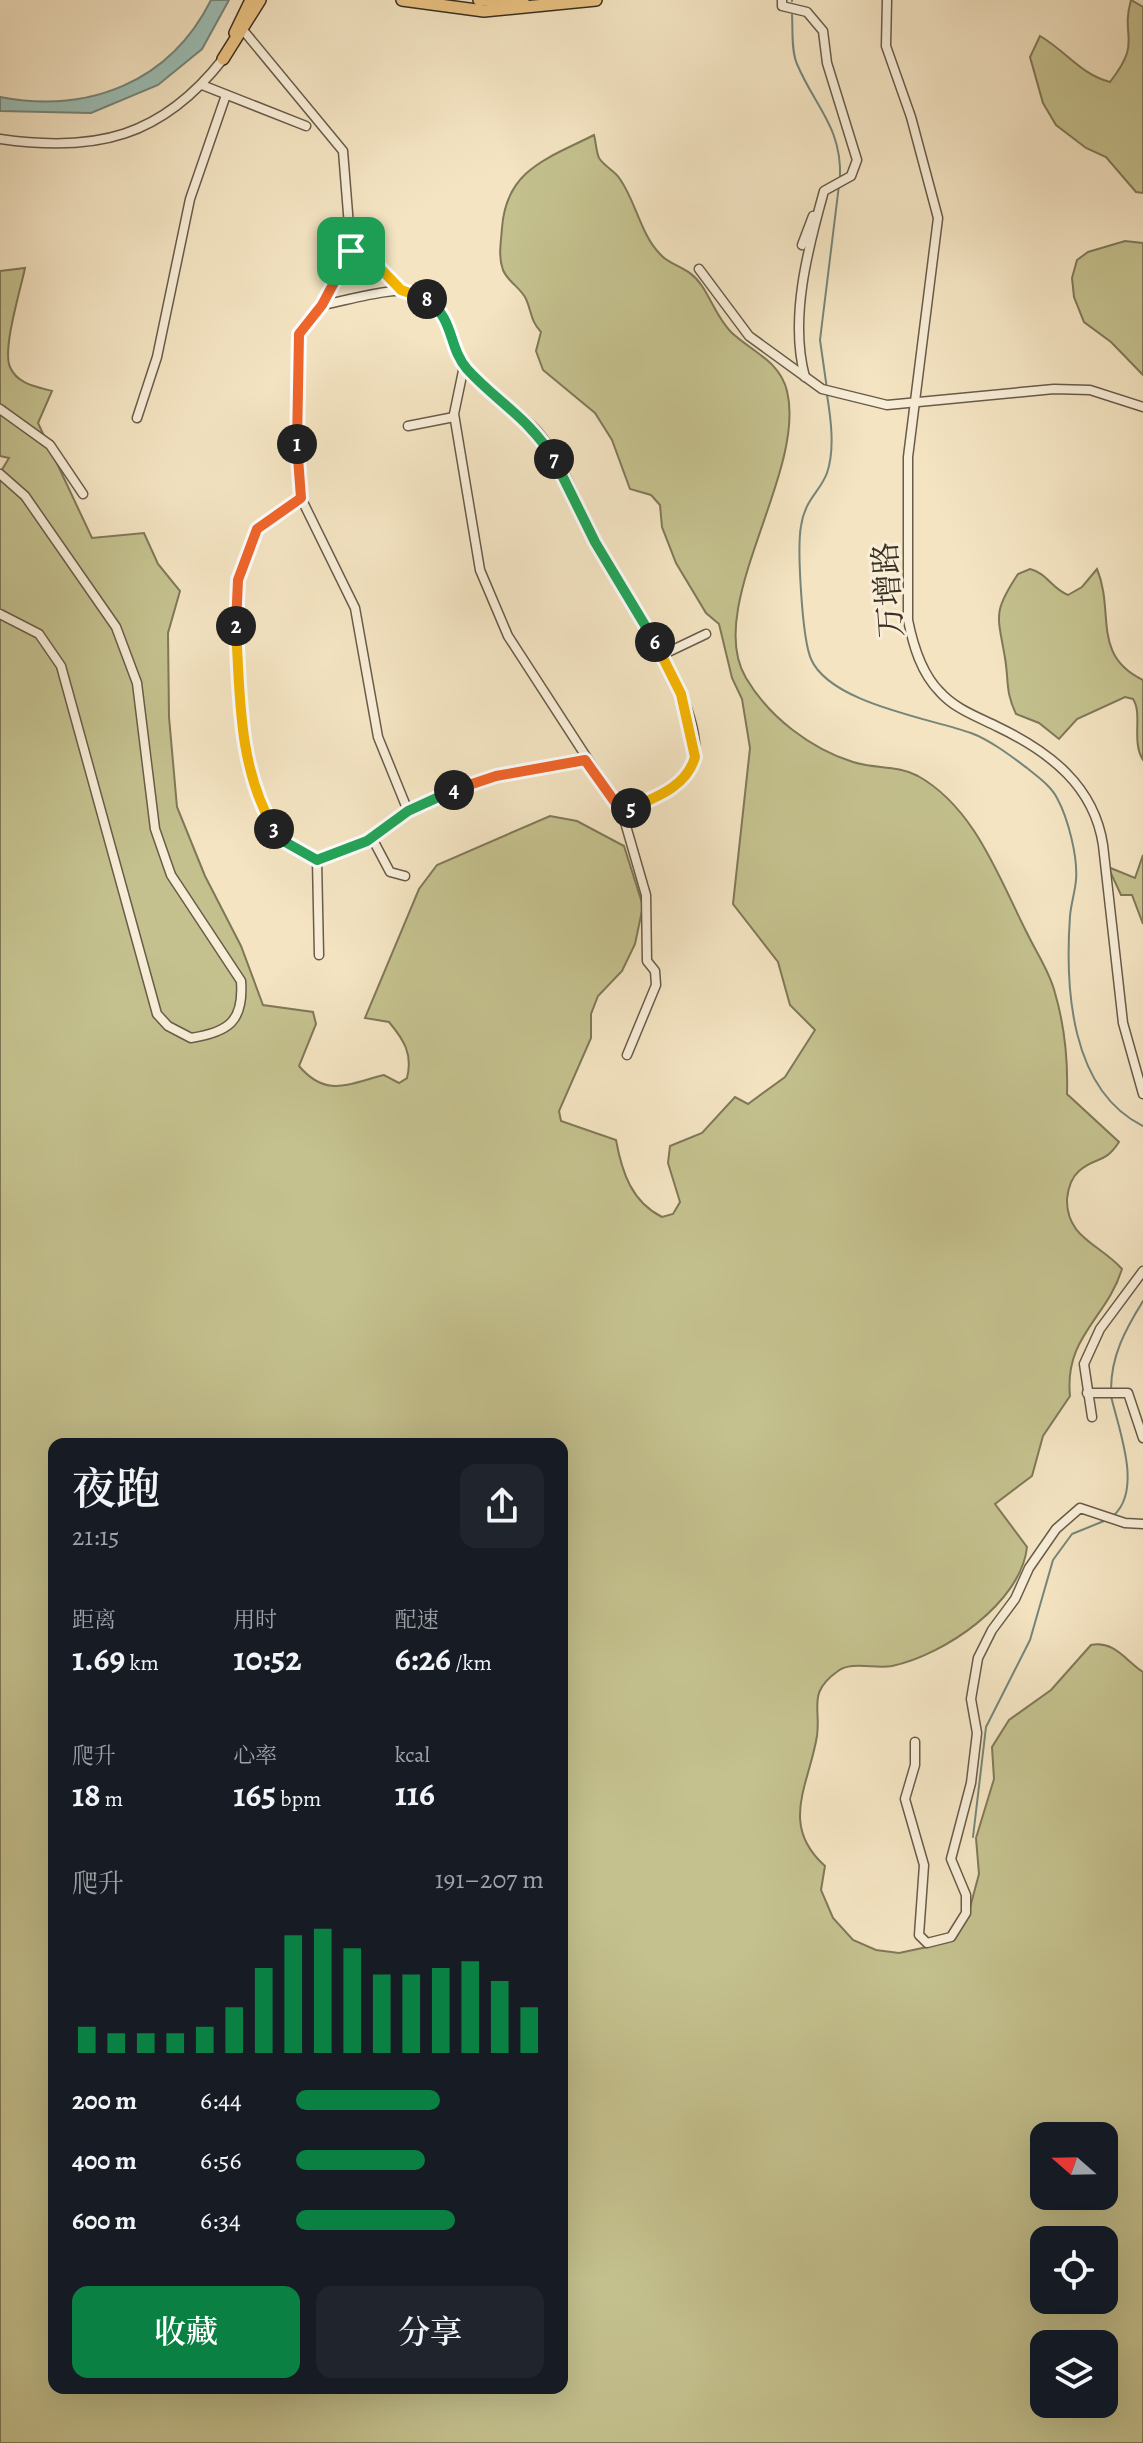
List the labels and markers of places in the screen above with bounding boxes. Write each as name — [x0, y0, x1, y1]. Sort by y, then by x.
pin — [317, 217, 385, 285]
pin: 8 — [407, 279, 447, 319]
pin: 1 — [277, 424, 317, 464]
pin: 7 — [534, 439, 574, 479]
pin: 2 — [216, 606, 256, 646]
pin: 6 — [635, 622, 675, 662]
pin: 4 — [434, 770, 474, 810]
pin: 5 — [611, 788, 651, 828]
pin: 3 — [254, 809, 294, 849]

